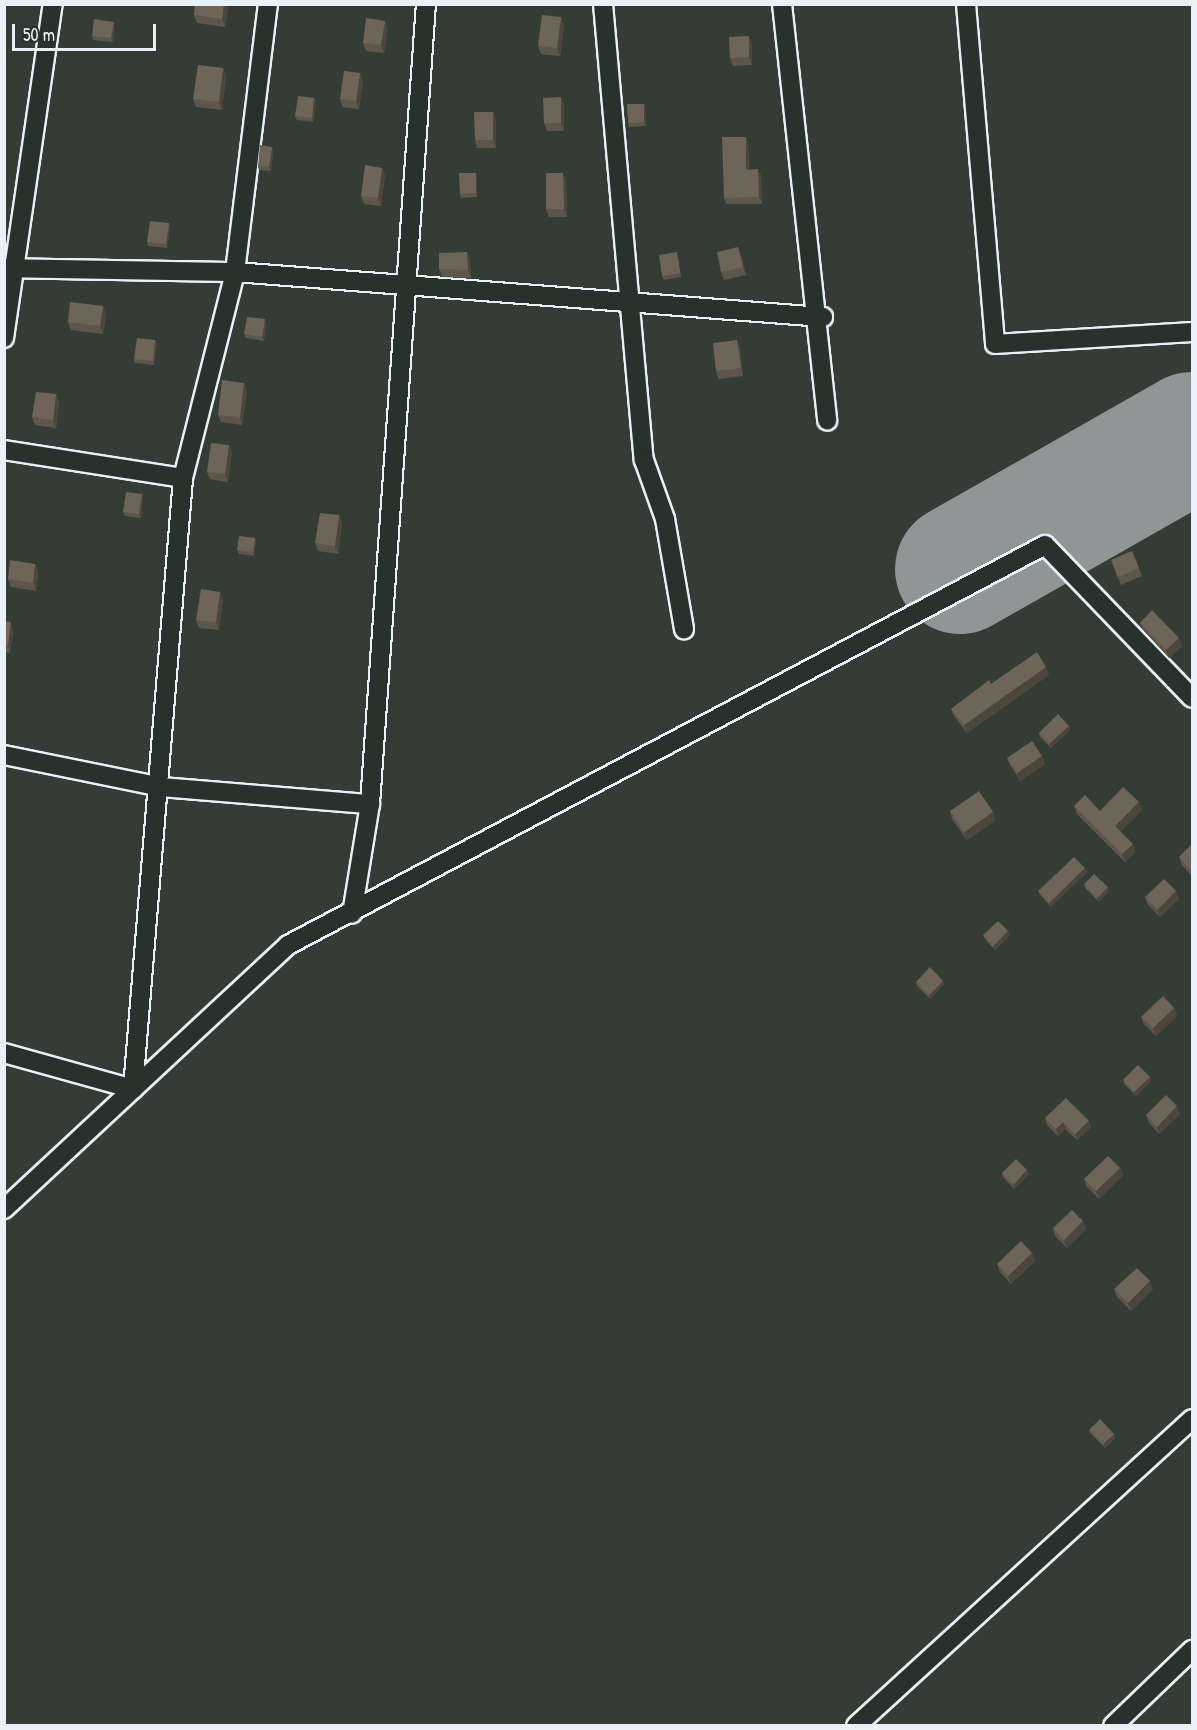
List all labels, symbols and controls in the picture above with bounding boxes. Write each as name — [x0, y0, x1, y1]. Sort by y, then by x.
scale bar — [15, 12, 159, 50]
text: 50 m — [23, 22, 55, 47]

